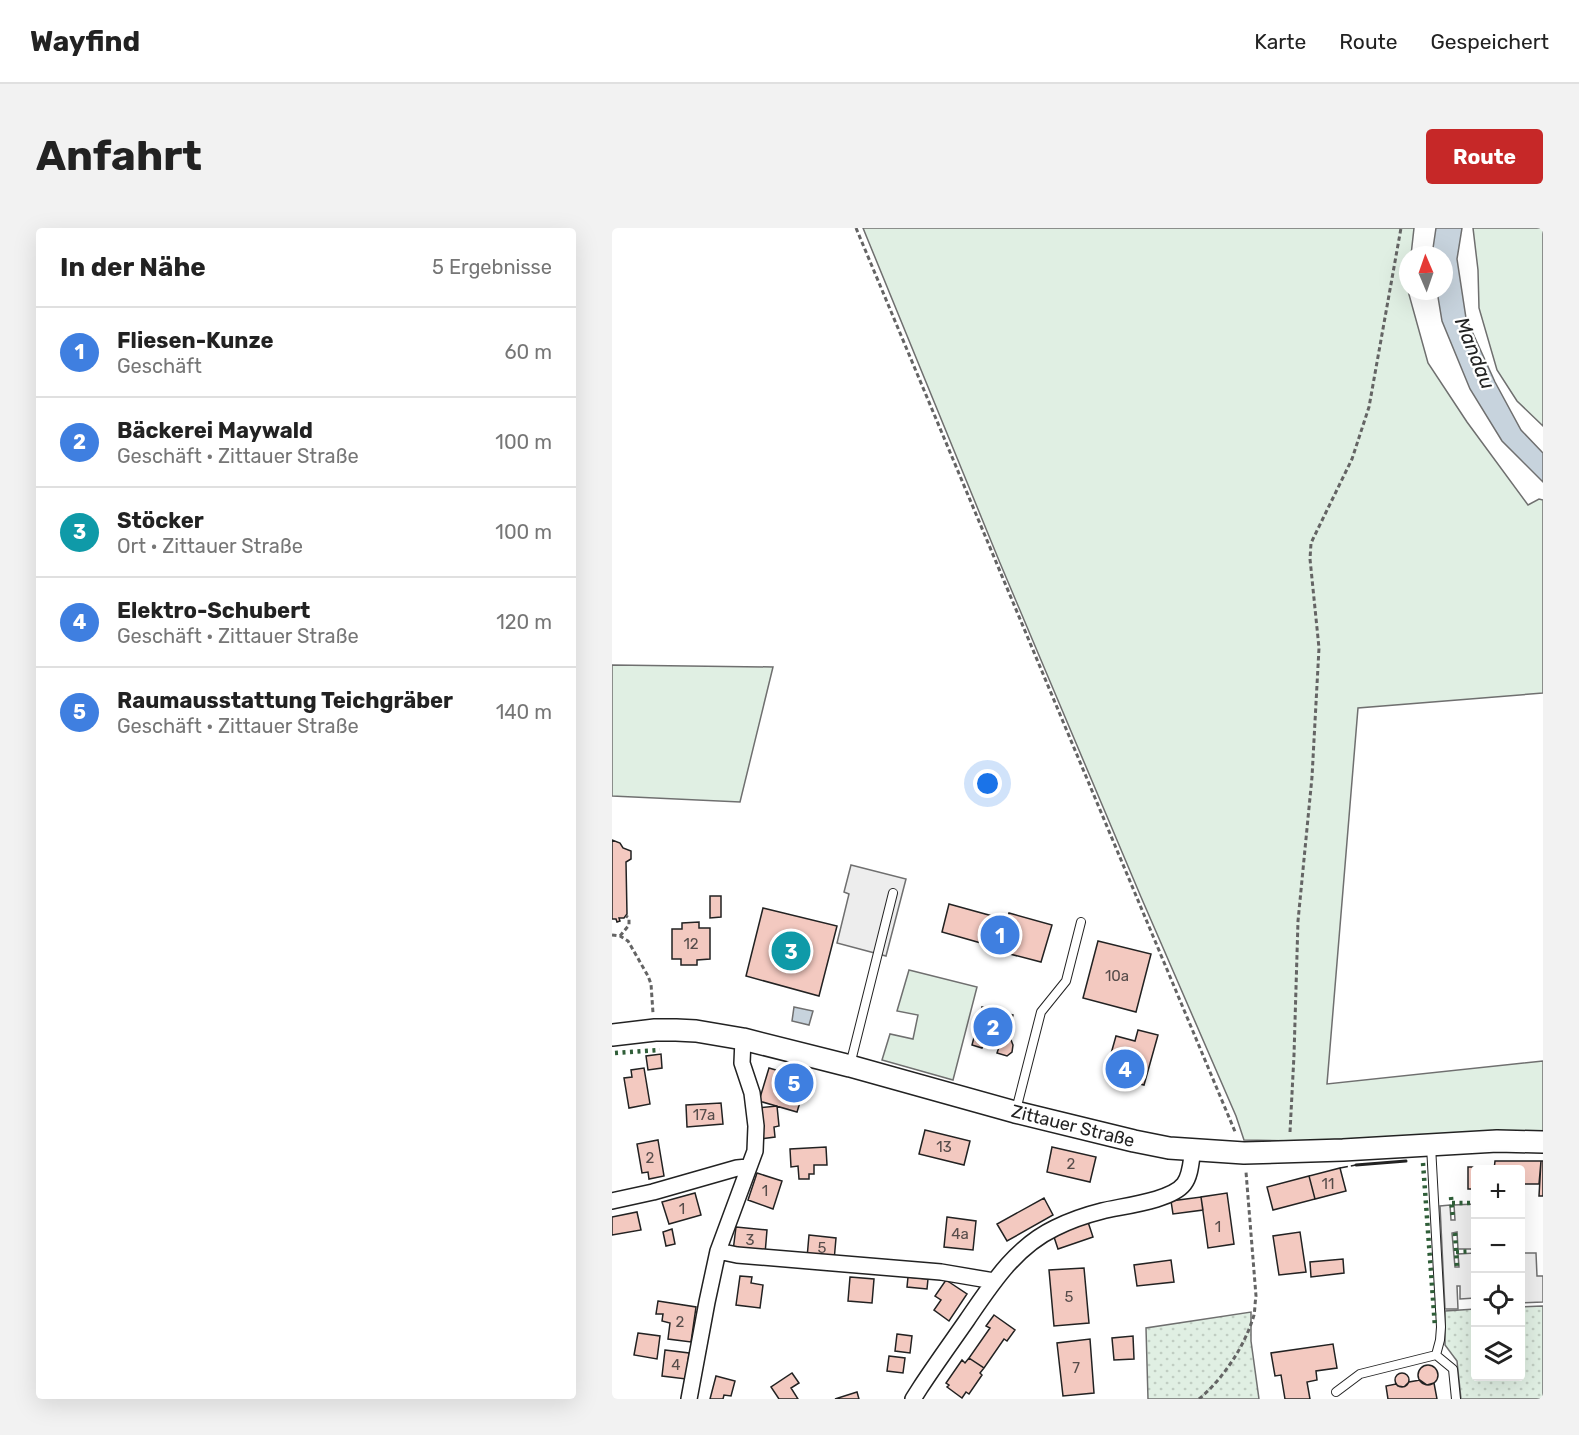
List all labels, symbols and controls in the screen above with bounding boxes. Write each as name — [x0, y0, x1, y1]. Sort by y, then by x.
text: Wayfind — [30, 25, 140, 58]
text: Karte — [1254, 29, 1306, 54]
text: Route — [1339, 29, 1398, 54]
text: Gespeichert — [1431, 29, 1549, 54]
button: Route — [1426, 129, 1543, 184]
text: Anfahrt — [36, 131, 202, 181]
north arrow — [1399, 246, 1453, 300]
text: In der Nähe — [60, 252, 206, 283]
text: 5 Ergebnisse — [432, 255, 552, 279]
water label: Mandau — [1450, 314, 1500, 392]
text: Fliesen-Kunze — [117, 327, 274, 354]
text: 1 — [75, 340, 84, 364]
text: 60 m — [505, 340, 552, 364]
text: Geschäft — [117, 354, 202, 378]
text: Bäckerei Maywald — [117, 417, 313, 444]
text: 2 — [73, 430, 86, 454]
text: 100 m — [495, 430, 552, 454]
text: Geschäft · Zittauer Straße — [117, 444, 359, 468]
text: Stöcker — [117, 507, 204, 534]
text: 3 — [73, 520, 86, 544]
text: 100 m — [495, 520, 552, 544]
text: Ort · Zittauer Straße — [117, 534, 303, 558]
text: Elektro-Schubert — [117, 597, 310, 624]
text: 4 — [73, 610, 86, 634]
text: 120 m — [496, 610, 552, 634]
text: Geschäft · Zittauer Straße — [117, 624, 359, 648]
text: Raumausstattung Teichgräber — [117, 687, 453, 714]
text: 5 — [73, 700, 86, 724]
text: 140 m — [496, 700, 552, 724]
text: Geschäft · Zittauer Straße — [117, 714, 359, 738]
your location — [973, 769, 1002, 798]
pin: 1 — [980, 912, 1020, 958]
pin: 3 — [772, 928, 810, 974]
house number: 12 — [683, 935, 699, 953]
house number: 10a — [1105, 967, 1129, 985]
pin: 2 — [974, 1004, 1012, 1050]
pin: 4 — [1106, 1046, 1144, 1092]
pin: 5 — [774, 1060, 813, 1106]
street label: Zittauer Straße — [1009, 1100, 1137, 1152]
house number: 17a — [693, 1106, 715, 1124]
house number: 13 — [936, 1138, 952, 1156]
house number: 2 — [646, 1149, 655, 1167]
house number: 2 — [1067, 1155, 1076, 1173]
map controls — [1471, 1165, 1525, 1381]
button: + — [1471, 1165, 1525, 1219]
house number: 11 — [1322, 1175, 1334, 1193]
house number: 1 — [762, 1182, 768, 1200]
house number: 1 — [679, 1200, 685, 1218]
house number: 1 — [1215, 1218, 1221, 1236]
button: − — [1471, 1219, 1525, 1273]
house number: 4a — [951, 1225, 969, 1243]
house number: 3 — [745, 1231, 755, 1249]
house number: 5 — [818, 1239, 827, 1257]
button: locate — [1471, 1273, 1525, 1327]
house number: 5 — [1065, 1288, 1074, 1306]
house number: 2 — [676, 1313, 685, 1331]
button: layers — [1471, 1327, 1525, 1381]
house number: 4 — [671, 1356, 681, 1374]
house number: 7 — [1072, 1359, 1080, 1377]

